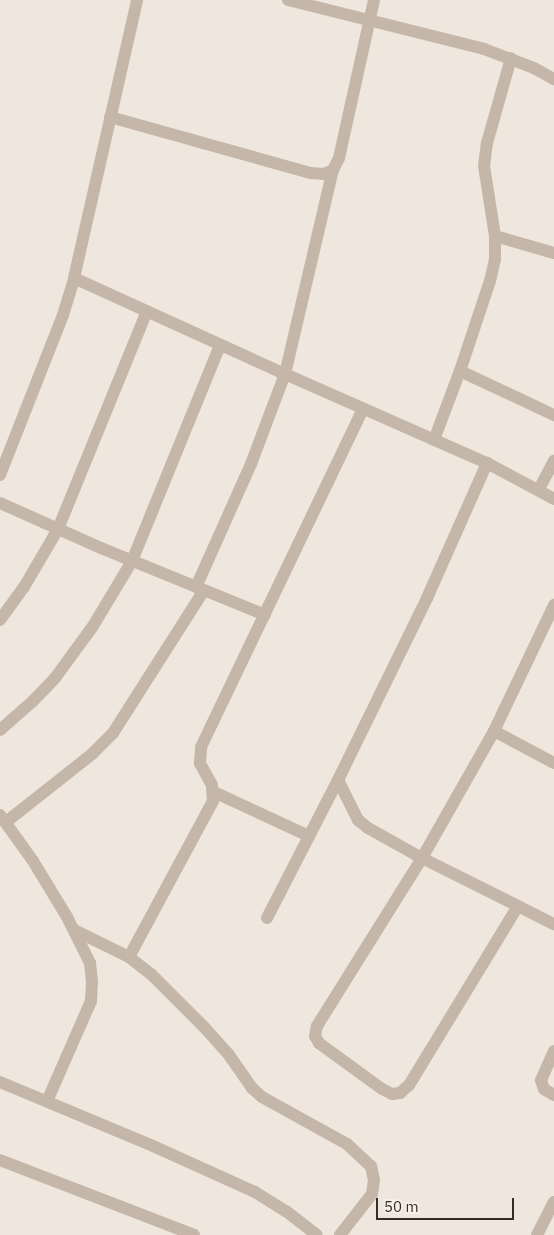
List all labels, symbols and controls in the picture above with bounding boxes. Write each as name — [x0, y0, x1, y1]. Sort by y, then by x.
scale bar — [379, 1188, 516, 1220]
text: 50 m — [384, 1197, 419, 1216]

